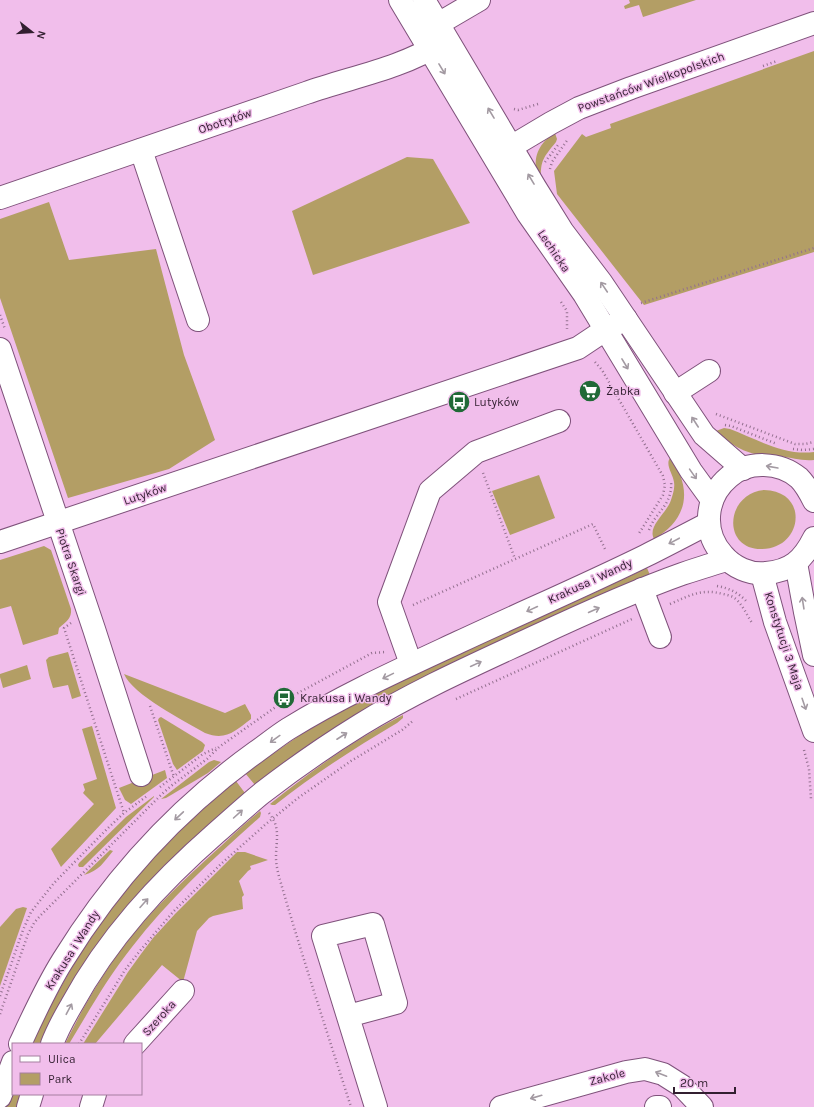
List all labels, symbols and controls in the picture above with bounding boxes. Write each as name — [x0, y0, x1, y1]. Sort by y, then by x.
north arrow — [12, 12, 52, 52]
text: N — [34, 29, 48, 40]
street label: Powstańców Wielkopolskich — [576, 49, 726, 115]
one-way arrow — [438, 63, 446, 75]
street label: Obotrytów — [196, 105, 254, 137]
one-way arrow — [487, 107, 495, 119]
one-way arrow — [526, 173, 534, 185]
street label: Lechicka — [535, 227, 573, 275]
one-way arrow — [600, 281, 608, 292]
one-way arrow — [622, 358, 630, 370]
supermarket icon: Żabka — [577, 378, 603, 404]
place label: Żabka — [606, 384, 640, 398]
bus stop icon: Lutyków — [446, 389, 472, 415]
place label: Lutyków — [474, 395, 519, 409]
one-way arrow — [691, 417, 699, 428]
one-way arrow — [766, 462, 779, 470]
one-way arrow — [689, 469, 697, 480]
street label: Lutyków — [121, 480, 169, 508]
street label: Piotra Skargi — [53, 527, 89, 597]
one-way arrow — [668, 538, 680, 545]
street label: Krakusa i Wandy — [546, 555, 635, 607]
street label: Konstytucji 3 Maja — [761, 590, 807, 692]
one-way arrow — [799, 597, 807, 610]
one-way arrow — [526, 606, 538, 613]
one-way arrow — [588, 606, 600, 613]
one-way arrow — [470, 660, 482, 667]
one-way arrow — [383, 673, 395, 680]
bus stop icon: Krakusa i Wandy — [271, 685, 297, 711]
place label: Krakusa i Wandy — [300, 691, 392, 705]
one-way arrow — [801, 698, 809, 710]
one-way arrow — [336, 732, 348, 740]
one-way arrow — [270, 734, 281, 743]
one-way arrow — [233, 809, 243, 818]
one-way arrow — [174, 811, 184, 821]
one-way arrow — [139, 899, 148, 909]
street label: Krakusa i Wandy — [42, 907, 102, 992]
street label: Szeroka — [139, 997, 179, 1039]
one-way arrow — [66, 1003, 73, 1015]
legend — [12, 1043, 142, 1095]
text: Ulica — [48, 1052, 76, 1066]
street label: Zakole — [588, 1066, 626, 1088]
scale bar — [674, 1069, 735, 1095]
one-way arrow — [656, 1070, 668, 1078]
text: Park — [48, 1072, 73, 1086]
text: 20 m — [680, 1076, 708, 1090]
one-way arrow — [529, 1094, 542, 1101]

